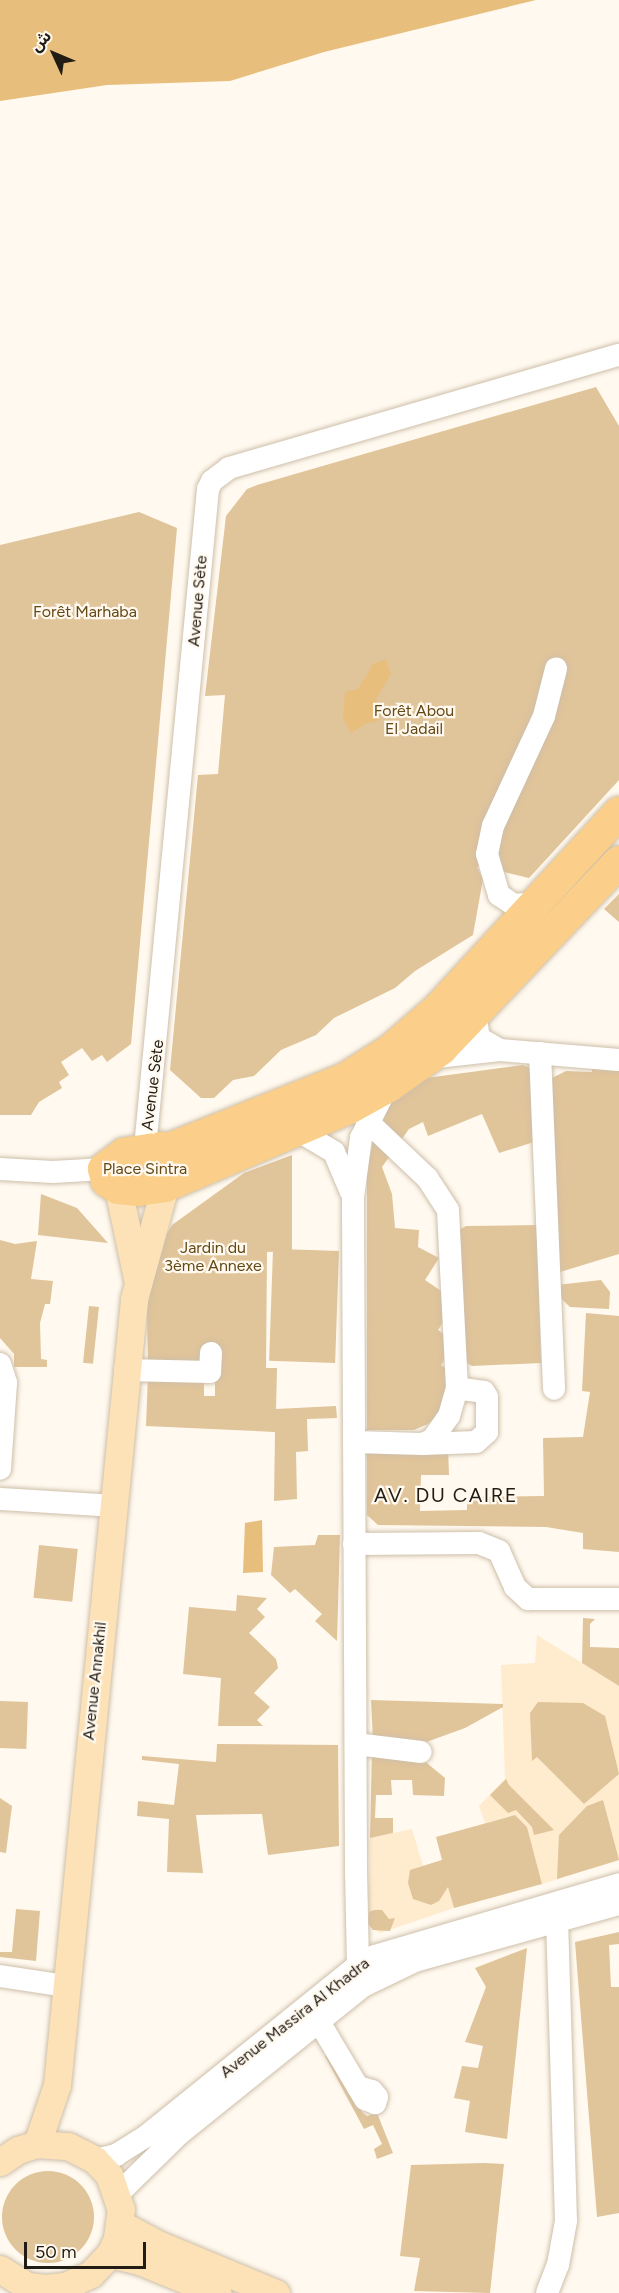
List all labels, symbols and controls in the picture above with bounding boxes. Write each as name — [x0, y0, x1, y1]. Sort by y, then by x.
north arrow — [24, 24, 84, 84]
text: ش — [26, 27, 55, 56]
street label: Avenue Sète — [184, 555, 212, 647]
park label: Forêt Marhaba — [33, 602, 137, 622]
park label: Forêt Abou El Jadail — [374, 701, 454, 739]
street label: Avenue Sète — [138, 1038, 168, 1132]
park label: Place Sintra — [103, 1159, 187, 1179]
park label: Jardin du 3ème Annexe — [164, 1238, 262, 1276]
district label: AV. DU CAIRE — [374, 1483, 518, 1507]
street label: Avenue Annakhil — [79, 1621, 111, 1741]
street label: Avenue Massira Al Khadra — [217, 1954, 373, 2082]
scale bar — [27, 2230, 148, 2268]
text: 50 m — [35, 2241, 77, 2263]

